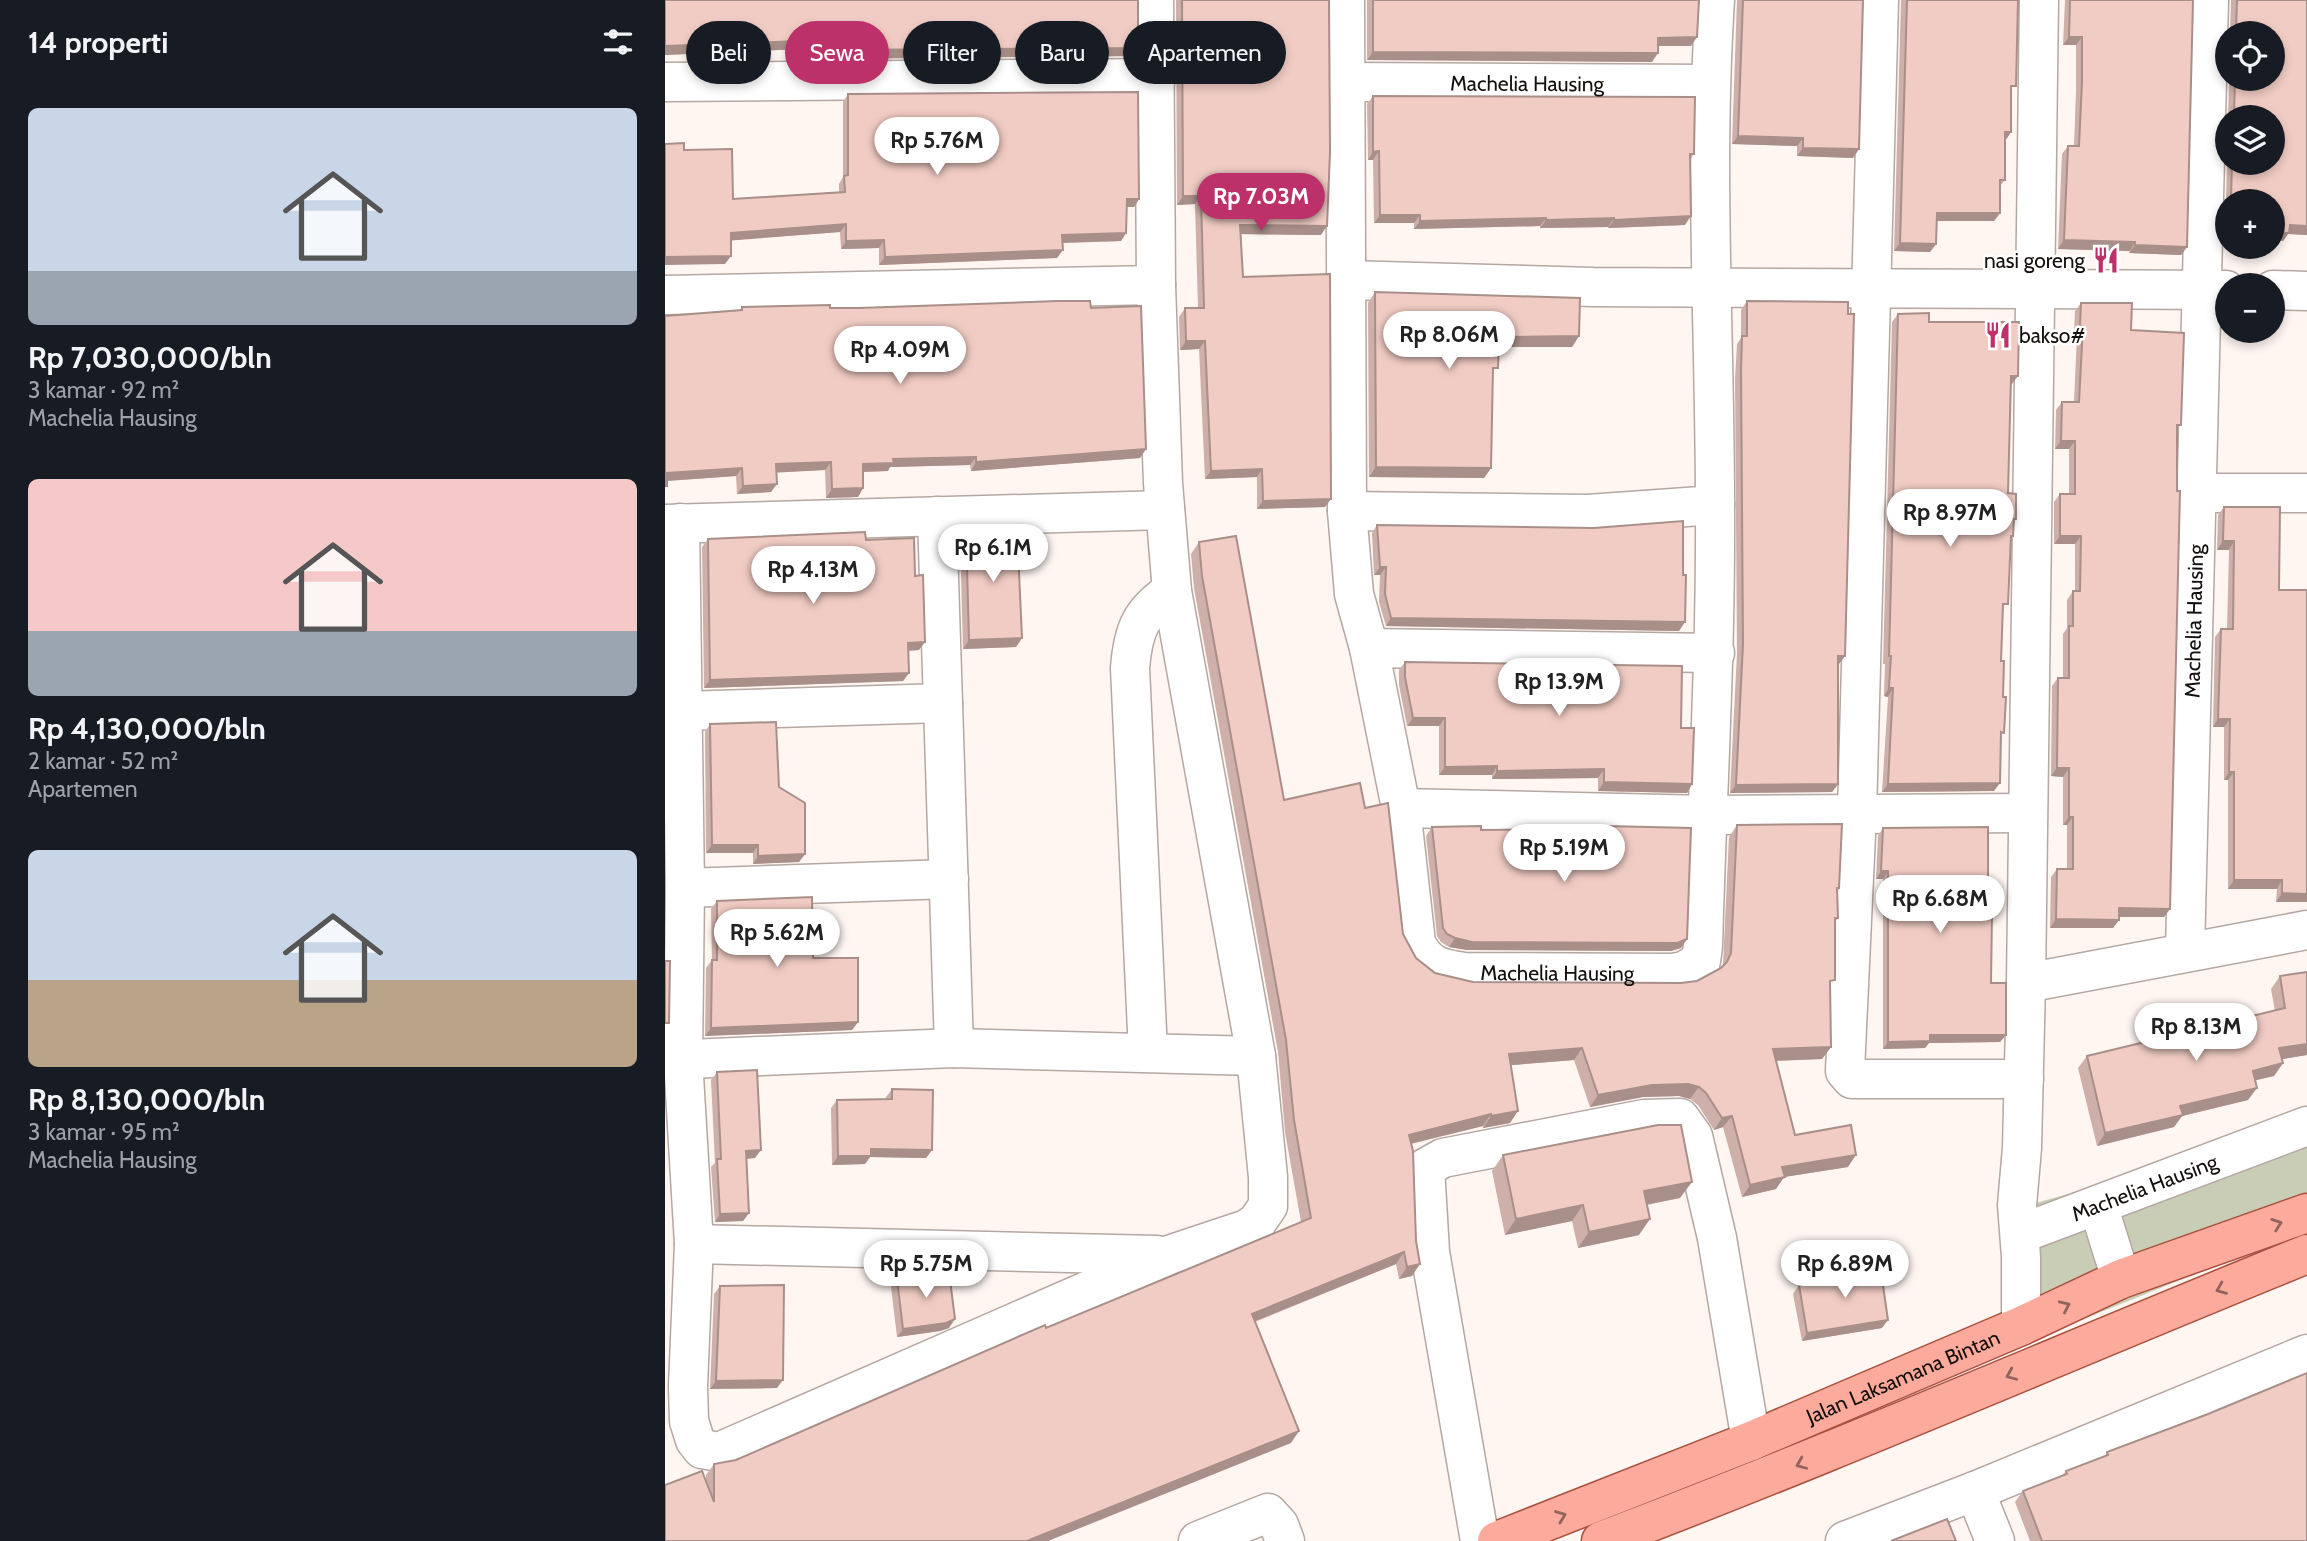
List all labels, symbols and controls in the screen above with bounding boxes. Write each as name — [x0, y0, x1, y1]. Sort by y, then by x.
chip: Beli — [686, 21, 771, 84]
chip: Sewa — [785, 21, 889, 84]
chip: Filter — [903, 21, 1001, 84]
chip: Baru — [1015, 21, 1109, 84]
chip: Apartemen — [1123, 21, 1286, 84]
map controls — [2215, 21, 2285, 343]
button: locate — [2215, 21, 2285, 91]
icon: filters — [599, 23, 637, 61]
text: 14 properti — [28, 24, 168, 61]
street label: Machelia Hausing — [1450, 70, 1605, 96]
button: layers — [2215, 105, 2285, 175]
pin: Rp 5.76M — [865, 118, 1009, 177]
text: Rp 5.76M — [890, 126, 984, 154]
icon: home — [270, 153, 396, 279]
pin: Rp 7.03M — [1189, 174, 1333, 233]
text: Rp 7.03M — [1213, 182, 1309, 210]
button: + — [2215, 189, 2285, 259]
restaurant icon: nasi goreng — [2091, 245, 2121, 275]
place label: nasi goreng — [1984, 248, 2086, 273]
button: − — [2215, 273, 2285, 343]
pin: Rp 8.06M — [1377, 312, 1521, 371]
text: Rp 8.06M — [1399, 320, 1499, 348]
restaurant icon: bakso# — [1983, 320, 2013, 350]
place label: bakso# — [2019, 323, 2085, 348]
pin: Rp 4.09M — [828, 326, 972, 386]
text: Rp 4.09M — [850, 335, 950, 363]
text: Rp 7,030,000/bln — [28, 339, 272, 376]
text: 3 kamar · 92 m² — [28, 376, 179, 404]
text: Machelia Hausing — [28, 404, 197, 432]
pin: Rp 8.97M — [1878, 490, 2022, 549]
text: Rp 8.97M — [1903, 498, 1997, 526]
icon: home — [270, 524, 396, 650]
pin: Rp 6.1M — [928, 524, 1058, 584]
text: Rp 6.1M — [954, 533, 1032, 561]
street label: Machelia Hausing — [2179, 543, 2208, 698]
pin: Rp 4.13M — [741, 546, 885, 606]
text: Rp 4.13M — [767, 555, 859, 583]
pin: Rp 13.9M — [1487, 658, 1631, 718]
text: Rp 13.9M — [1514, 667, 1604, 695]
text: Rp 4,130,000/bln — [28, 710, 266, 747]
text: 2 kamar · 52 m² — [28, 747, 178, 775]
text: Apartemen — [28, 775, 138, 803]
pin: Rp 5.19M — [1492, 824, 1636, 884]
text: Rp 5.19M — [1519, 833, 1609, 861]
pin: Rp 6.68M — [1868, 876, 2012, 935]
text: Rp 6.68M — [1892, 884, 1988, 912]
icon: home — [270, 895, 396, 1021]
pin: Rp 5.62M — [705, 909, 849, 969]
text: Rp 5.62M — [730, 918, 824, 946]
street label: Machelia Hausing — [1480, 960, 1635, 985]
pin: Rp 8.13M — [2124, 1004, 2268, 1063]
text: Rp 8.13M — [2150, 1012, 2242, 1040]
text: Rp 8,130,000/bln — [28, 1081, 265, 1118]
text: 3 kamar · 95 m² — [28, 1118, 180, 1146]
text: Machelia Hausing — [28, 1146, 197, 1174]
street label: Machelia Hausing — [2068, 1148, 2221, 1226]
one-way arrow — [2270, 1218, 2282, 1232]
pin: Rp 5.75M — [854, 1240, 998, 1300]
pin: Rp 6.89M — [1773, 1240, 1917, 1300]
text: Rp 5.75M — [879, 1249, 973, 1277]
text: Rp 6.89M — [1797, 1249, 1893, 1277]
one-way arrow — [2216, 1280, 2228, 1294]
one-way arrow — [2057, 1300, 2070, 1314]
street label: Jalan Laksamana Bintan — [1801, 1324, 2003, 1429]
one-way arrow — [2005, 1367, 2018, 1381]
one-way arrow — [1796, 1455, 1808, 1469]
one-way arrow — [1554, 1511, 1566, 1525]

